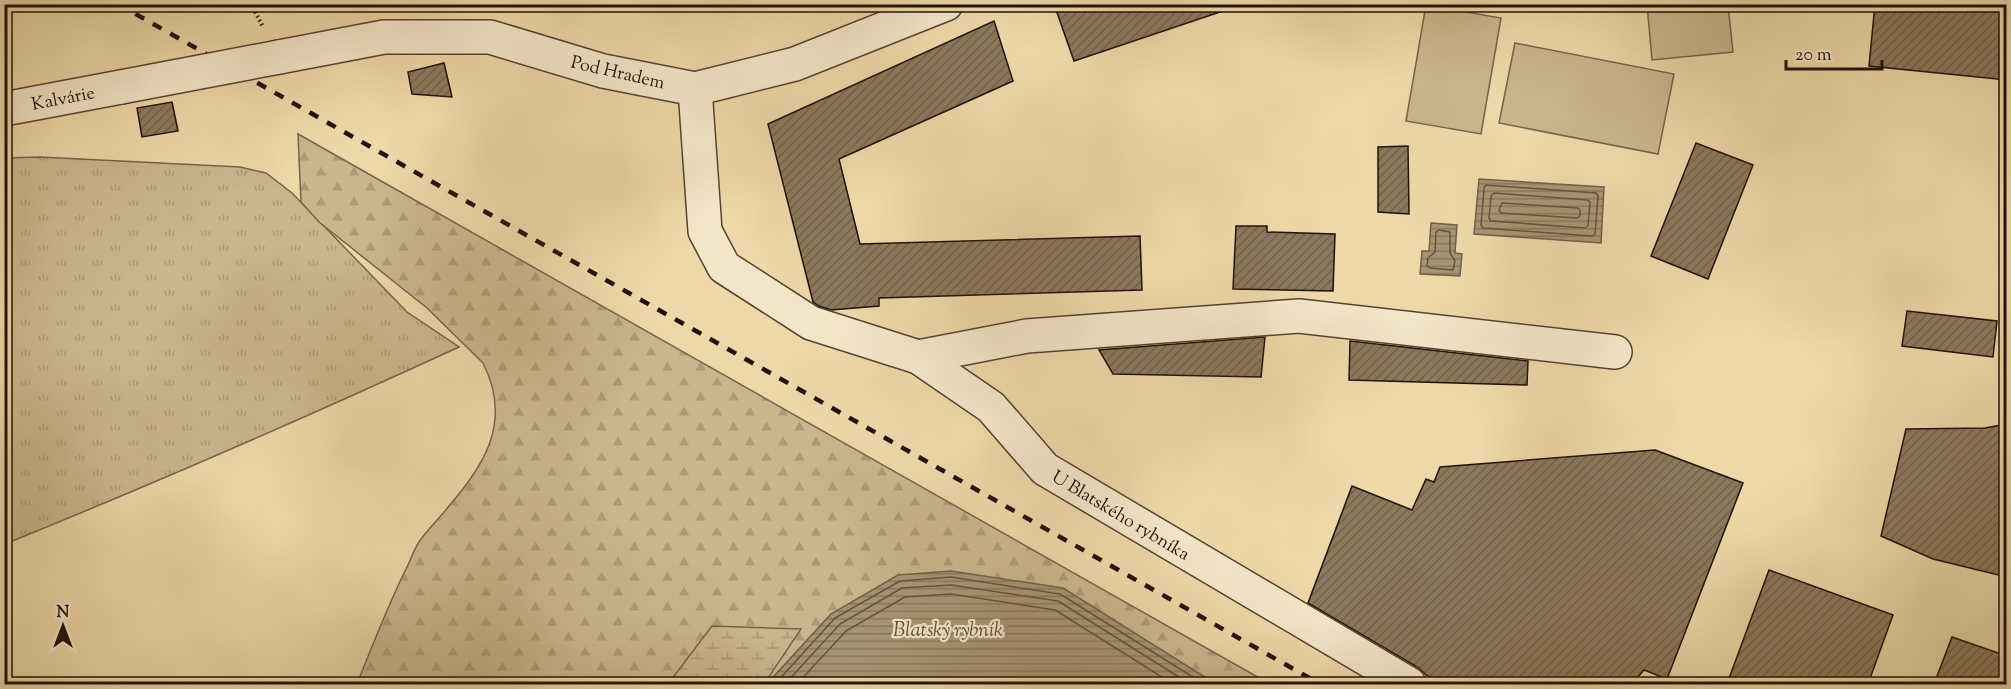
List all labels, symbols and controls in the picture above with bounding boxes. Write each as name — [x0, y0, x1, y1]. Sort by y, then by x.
scale bar — [1786, 33, 1882, 71]
text: 20 m — [1795, 43, 1832, 69]
street label: Pod Hradem — [568, 51, 667, 97]
street label: Kalvárie — [30, 81, 97, 119]
street label: U Blatského rybníka — [1046, 465, 1194, 568]
north arrow — [33, 596, 93, 656]
text: N — [57, 602, 70, 625]
water label: Blatský rybník — [893, 617, 1003, 646]

